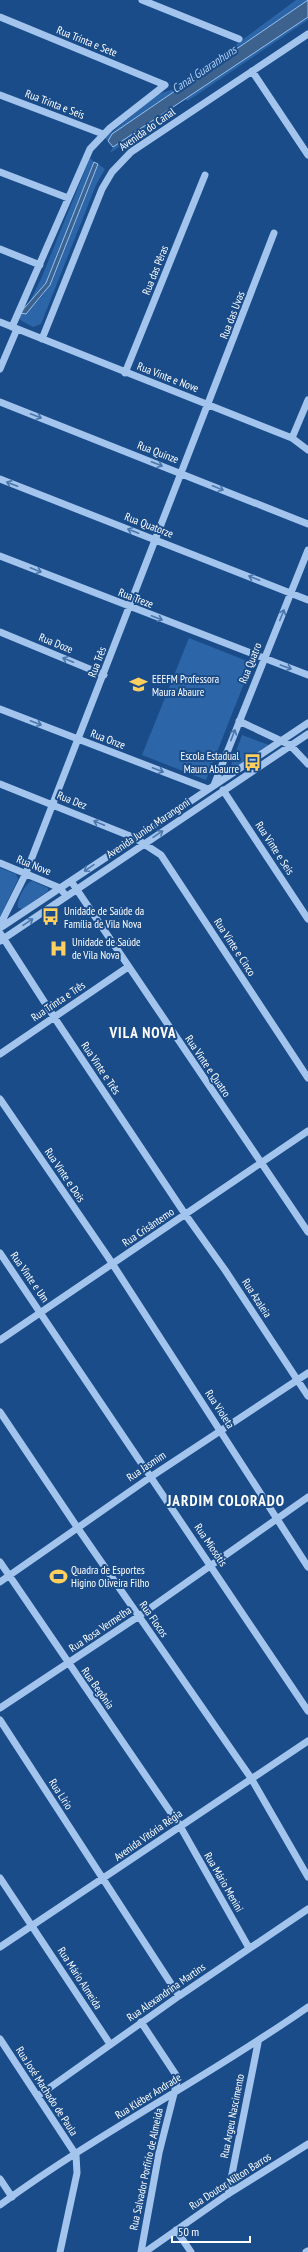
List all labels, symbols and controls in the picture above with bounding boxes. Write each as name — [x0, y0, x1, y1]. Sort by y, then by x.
street label: Rua Trinta e Sete — [55, 23, 120, 60]
water label: Canal Guaranhuns — [169, 41, 241, 96]
street label: Rua Trinta e Seis — [23, 86, 87, 122]
street label: Avenida do Canal — [116, 104, 178, 153]
street label: Rua das Pêras — [139, 243, 171, 297]
street label: Rua das Uvas — [216, 289, 248, 341]
street label: Rua Vinte e Nove — [135, 359, 201, 395]
one-way arrow — [30, 413, 42, 421]
street label: Rua Quinze — [135, 438, 181, 466]
one-way arrow — [151, 460, 163, 468]
one-way arrow — [7, 479, 19, 487]
one-way arrow — [212, 484, 224, 492]
street label: Rua Quatorze — [123, 509, 176, 541]
one-way arrow — [128, 526, 140, 534]
one-way arrow — [30, 567, 42, 575]
one-way arrow — [249, 574, 261, 582]
street label: Rua Treze — [117, 585, 156, 611]
one-way arrow — [278, 609, 286, 621]
one-way arrow — [151, 615, 163, 623]
street label: Rua Doze — [37, 630, 76, 656]
street label: Rua Quatro — [235, 640, 265, 685]
street label: Rua Três — [85, 644, 109, 679]
one-way arrow — [62, 656, 74, 663]
one-way arrow — [279, 664, 292, 671]
place label: EEEFM Professora Maura Abaure — [152, 672, 219, 699]
school or university icon: EEEFM Professora Maura Abaure — [129, 675, 149, 695]
one-way arrow — [30, 719, 42, 727]
street label: Rua Onze — [89, 726, 128, 752]
one-way arrow — [230, 730, 238, 742]
place label: Escola Estadual Maura Abaurre — [180, 749, 239, 776]
bus stop icon: Escola Estadual Maura Abaurre — [242, 752, 262, 772]
one-way arrow — [151, 766, 163, 774]
street label: Rua Dez — [55, 788, 89, 812]
street label: Avenida Junior Marangoni — [104, 795, 192, 861]
one-way arrow — [94, 818, 106, 826]
street label: Rua Vinte e Seis — [253, 819, 298, 878]
one-way arrow — [153, 830, 164, 838]
street label: Rua Nove — [15, 852, 54, 878]
one-way arrow — [84, 864, 95, 872]
place label: Unidade de Saúde da Família de Vila Nova — [64, 904, 144, 931]
bus stop icon: Unidade de Saúde da Família de Vila Nova — [41, 907, 61, 927]
street label: Rua Vinte e Cinco — [211, 915, 259, 979]
one-way arrow — [23, 918, 34, 926]
place label: Unidade de Saúde de Vila Nova — [72, 935, 141, 962]
hospital icon: Unidade de Saúde de Vila Nova — [49, 938, 69, 958]
street label: Rua Trinta e Três — [28, 978, 88, 1024]
district label: VILA NOVA — [109, 1023, 176, 1042]
street label: Rua Vinte e Quatro — [182, 1032, 234, 1100]
street label: Rua Vinte e Três — [78, 1039, 124, 1097]
street label: Rua Vinte e Dois — [42, 1145, 88, 1205]
street label: Rua Crisântemo — [119, 1204, 177, 1249]
street label: Rua Vinte e Um — [8, 1249, 52, 1305]
street label: Rua Azaleia — [239, 1276, 275, 1320]
street label: Rua Violeta — [202, 1387, 238, 1431]
street label: Rua Jasmim — [124, 1448, 168, 1484]
district label: JARDIM COLORADO — [166, 1491, 285, 1510]
street label: Rua Miosótis — [192, 1521, 231, 1569]
place label: Quadra de Esportes Higino Oliveira Filho — [71, 1563, 150, 1590]
sports icon: Quadra de Esportes Higino Oliveira Filho — [48, 1566, 68, 1586]
street label: Rua Flocos — [137, 1598, 172, 1640]
street label: Rua Rosa Vermelha — [66, 1603, 134, 1655]
street label: Rua Begônia — [79, 1665, 117, 1711]
street label: Rua Lírio — [46, 1776, 76, 1812]
street label: Avenida Vitória Régia — [111, 1806, 185, 1864]
street label: Rua Mário Menini — [201, 1850, 247, 1914]
street label: Rua Mário Almeida — [55, 1944, 105, 2012]
street label: Rua Alexandrina Martins — [124, 1960, 208, 2024]
street label: Rua José Machado de Paula — [13, 2044, 81, 2138]
street label: Rua Kléber Andrade — [112, 2070, 184, 2122]
street label: Rua Argeu Nascimento — [217, 2072, 247, 2159]
street label: Rua Salvador Porfírio de Almeida — [126, 2107, 166, 2231]
street label: Rua Doutor Nilton Barros — [186, 2149, 274, 2213]
scale bar — [172, 2218, 250, 2244]
text: 50 m — [178, 2224, 199, 2239]

